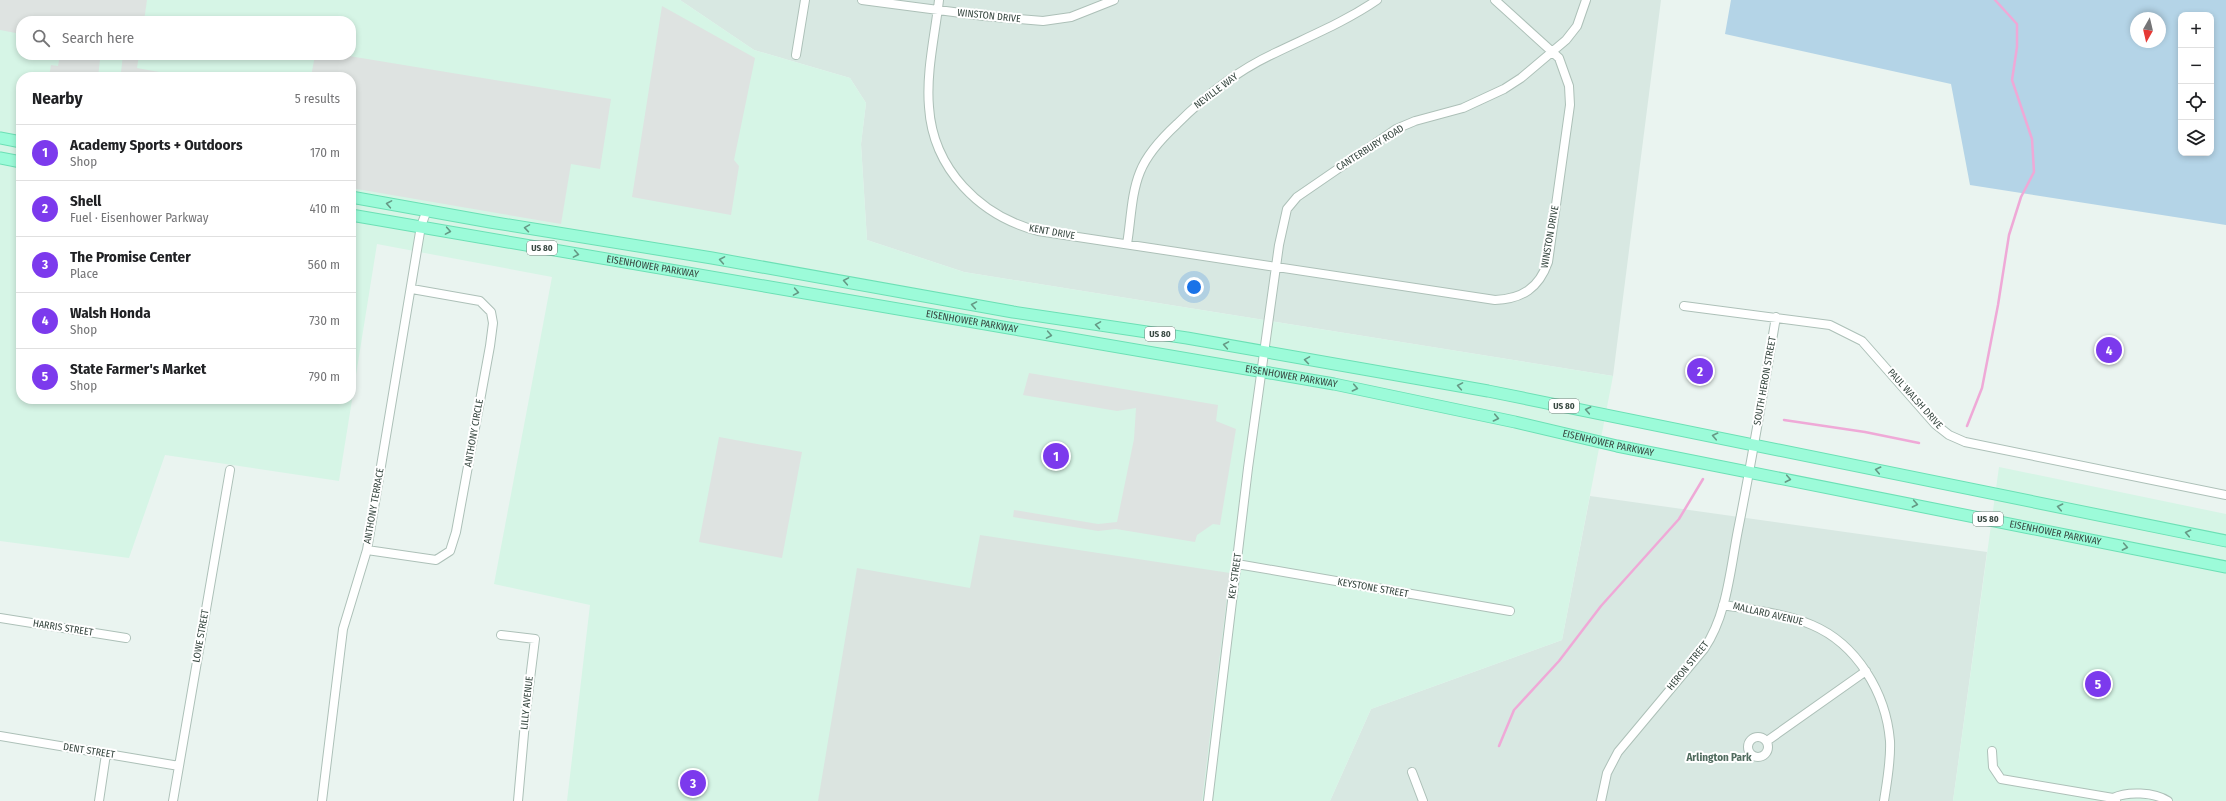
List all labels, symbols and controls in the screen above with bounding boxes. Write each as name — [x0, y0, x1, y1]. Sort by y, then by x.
street label: WINSTON DRIVE — [957, 7, 1022, 25]
north arrow — [2130, 12, 2166, 48]
map controls — [2178, 12, 2214, 156]
button: + — [2178, 12, 2214, 48]
search box — [16, 16, 356, 60]
icon: search — [30, 27, 52, 49]
text: Search here — [62, 29, 134, 47]
button: − — [2178, 48, 2214, 84]
street label: NEVILLE WAY — [1192, 71, 1240, 111]
button: locate — [2178, 84, 2214, 120]
text: Nearby — [32, 88, 83, 109]
text: 5 results — [295, 91, 340, 106]
button: layers — [2178, 120, 2214, 156]
street label: CANTERBURY ROAD — [1334, 122, 1406, 174]
text: Academy Sports + Outdoors — [70, 136, 243, 154]
text: 1 — [42, 145, 48, 160]
text: 170 m — [310, 145, 340, 160]
text: Shop — [70, 154, 97, 169]
text: Shell — [70, 192, 101, 210]
one-way arrow — [386, 200, 392, 208]
text: 2 — [42, 201, 48, 216]
text: 410 m — [310, 201, 340, 216]
street label: WINSTON DRIVE — [1539, 204, 1561, 269]
text: Fuel · Eisenhower Parkway — [70, 210, 209, 225]
street label: KENT DRIVE — [1028, 222, 1076, 242]
one-way arrow — [524, 224, 531, 233]
one-way arrow — [445, 226, 451, 235]
road number: US 80 — [527, 241, 557, 255]
text: The Promise Center — [70, 248, 191, 266]
one-way arrow — [573, 249, 579, 258]
street label: EISENHOWER PARKWAY — [606, 253, 700, 281]
one-way arrow — [719, 256, 725, 264]
text: 3 — [42, 257, 48, 272]
text: 560 m — [308, 257, 340, 272]
text: Place — [70, 266, 98, 281]
your location — [1184, 277, 1204, 297]
one-way arrow — [843, 278, 849, 286]
one-way arrow — [792, 287, 799, 296]
one-way arrow — [971, 301, 977, 309]
text: Walsh Honda — [70, 304, 151, 322]
street label: EISENHOWER PARKWAY — [925, 308, 1019, 336]
text: 4 — [42, 313, 48, 328]
text: 730 m — [309, 313, 340, 328]
one-way arrow — [1095, 321, 1101, 330]
text: Shop — [70, 322, 97, 337]
road number: US 80 — [1145, 327, 1175, 341]
one-way arrow — [1045, 330, 1052, 339]
street label: SOUTH HERON STREET — [1751, 335, 1779, 426]
pin: 4 — [2096, 335, 2122, 365]
one-way arrow — [1223, 341, 1229, 350]
one-way arrow — [1304, 356, 1310, 364]
pin: 2 — [1687, 356, 1713, 386]
text: State Farmer's Market — [70, 360, 206, 378]
street label: EISENHOWER PARKWAY — [1244, 363, 1338, 391]
street label: PAUL WALSH DRIVE — [1885, 367, 1945, 432]
text: 5 — [42, 369, 48, 384]
text: 790 m — [309, 369, 340, 384]
text: Shop — [70, 378, 97, 393]
one-way arrow — [1457, 382, 1463, 391]
one-way arrow — [1352, 384, 1358, 392]
street label: ANTHONY CIRCLE — [462, 398, 486, 468]
road number: US 80 — [1549, 399, 1579, 413]
one-way arrow — [1585, 407, 1591, 415]
one-way arrow — [1493, 413, 1499, 421]
street label: EISENHOWER PARKWAY — [1561, 427, 1655, 459]
one-way arrow — [1712, 433, 1718, 441]
pin: 1 — [1043, 441, 1069, 471]
one-way arrow — [1875, 466, 1881, 475]
street label: ANTHONY TERRACE — [361, 467, 387, 545]
one-way arrow — [1785, 475, 1791, 483]
one-way arrow — [1912, 500, 1918, 508]
one-way arrow — [2057, 503, 2064, 512]
road number: US 80 — [1973, 512, 2003, 526]
street label: EISENHOWER PARKWAY — [2008, 518, 2102, 548]
one-way arrow — [2185, 529, 2191, 538]
one-way arrow — [2122, 542, 2128, 551]
street label: KEY STREET — [1226, 552, 1244, 600]
street label: KEYSTONE STREET — [1337, 576, 1410, 600]
street label: MALLARD AVENUE — [1732, 600, 1805, 628]
street label: LOWE STREET — [190, 608, 212, 663]
street label: HARRIS STREET — [32, 617, 94, 639]
street label: HERON STREET — [1665, 639, 1712, 693]
pin: 5 — [2085, 669, 2111, 699]
street label: LILLY AVENUE — [518, 675, 536, 730]
street label: DENT STREET — [62, 741, 116, 761]
district label: Arlington Park — [1685, 751, 1752, 764]
pin: 3 — [680, 768, 706, 798]

